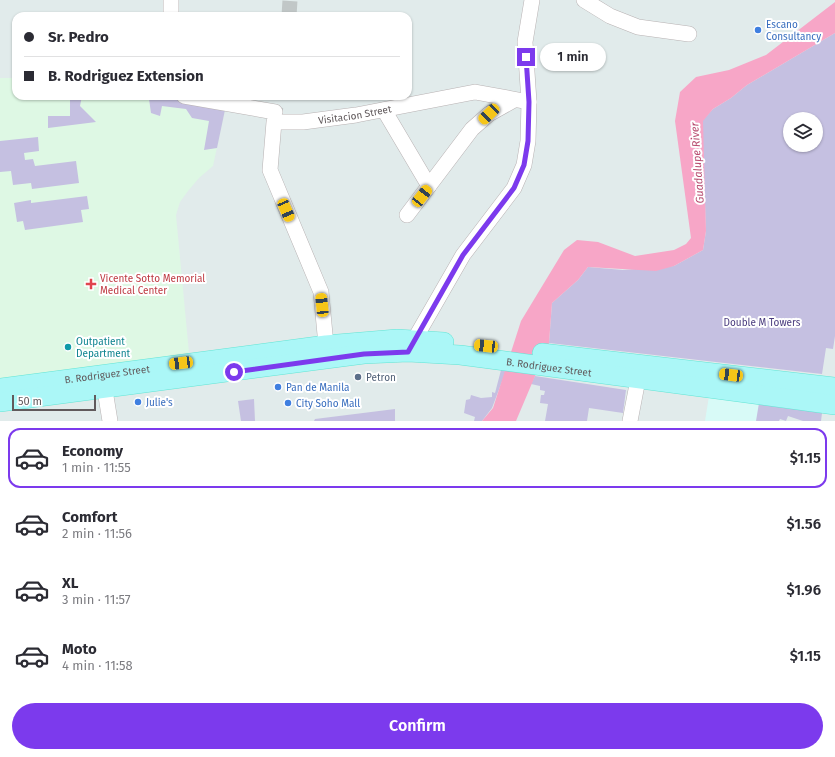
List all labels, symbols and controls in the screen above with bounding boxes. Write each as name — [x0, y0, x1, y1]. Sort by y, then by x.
place label: Escano Consultancy — [766, 19, 821, 43]
marker: Escano Consultancy — [753, 25, 763, 35]
text: Sr. Pedro — [48, 28, 109, 46]
callout: 1 min — [540, 43, 606, 71]
route end — [517, 48, 535, 66]
text: 1 min — [557, 49, 589, 64]
text: B. Rodriguez Extension — [48, 67, 204, 85]
car — [476, 101, 502, 127]
street label: Visitacion Street — [318, 103, 393, 127]
map controls — [783, 112, 823, 152]
button: layers — [783, 112, 823, 152]
water label: Guadalupe River — [688, 121, 707, 204]
car — [410, 183, 434, 209]
car — [276, 197, 296, 223]
place label: Vicente Sotto Memorial Medical Center — [100, 273, 205, 297]
marker: Vicente Sotto Memorial Medical Center — [85, 278, 97, 290]
car — [315, 292, 329, 318]
park label: Double M Towers — [724, 317, 801, 329]
place label: Outpatient Department — [76, 336, 131, 360]
car — [473, 339, 499, 353]
marker: Outpatient Department — [63, 342, 73, 352]
car — [168, 356, 194, 370]
street label: B. Rodriguez Street — [505, 356, 593, 380]
street label: B. Rodriguez Street — [64, 363, 151, 386]
route start — [225, 363, 243, 381]
car — [718, 368, 744, 382]
marker: Petron — [353, 372, 363, 382]
place label: Petron — [366, 372, 396, 384]
marker: Pan de Manila — [273, 382, 283, 392]
place label: Pan de Manila — [286, 382, 350, 394]
scale bar — [12, 393, 96, 412]
text: 50 m — [18, 395, 42, 408]
marker: Julie's — [133, 397, 143, 407]
place label: Julie's — [146, 397, 173, 409]
marker: City Soho Mall — [283, 398, 293, 408]
place label: City Soho Mall — [296, 398, 360, 410]
icon: car — [14, 440, 50, 476]
text: Economy — [62, 442, 123, 460]
text: $1.15 — [790, 449, 821, 467]
text: 1 min · 11:55 — [62, 460, 131, 475]
icon: car — [14, 506, 50, 542]
text: Comfort — [62, 508, 118, 526]
text: $1.56 — [786, 515, 821, 533]
text: 2 min · 11:56 — [62, 526, 132, 541]
icon: car — [14, 572, 50, 608]
text: XL — [62, 574, 78, 592]
text: $1.96 — [787, 581, 821, 599]
text: 3 min · 11:57 — [62, 592, 131, 607]
icon: car — [14, 638, 50, 674]
text: Moto — [62, 640, 97, 658]
text: $1.15 — [790, 647, 821, 665]
text: 4 min · 11:58 — [62, 658, 133, 673]
button: Confirm — [12, 703, 823, 749]

